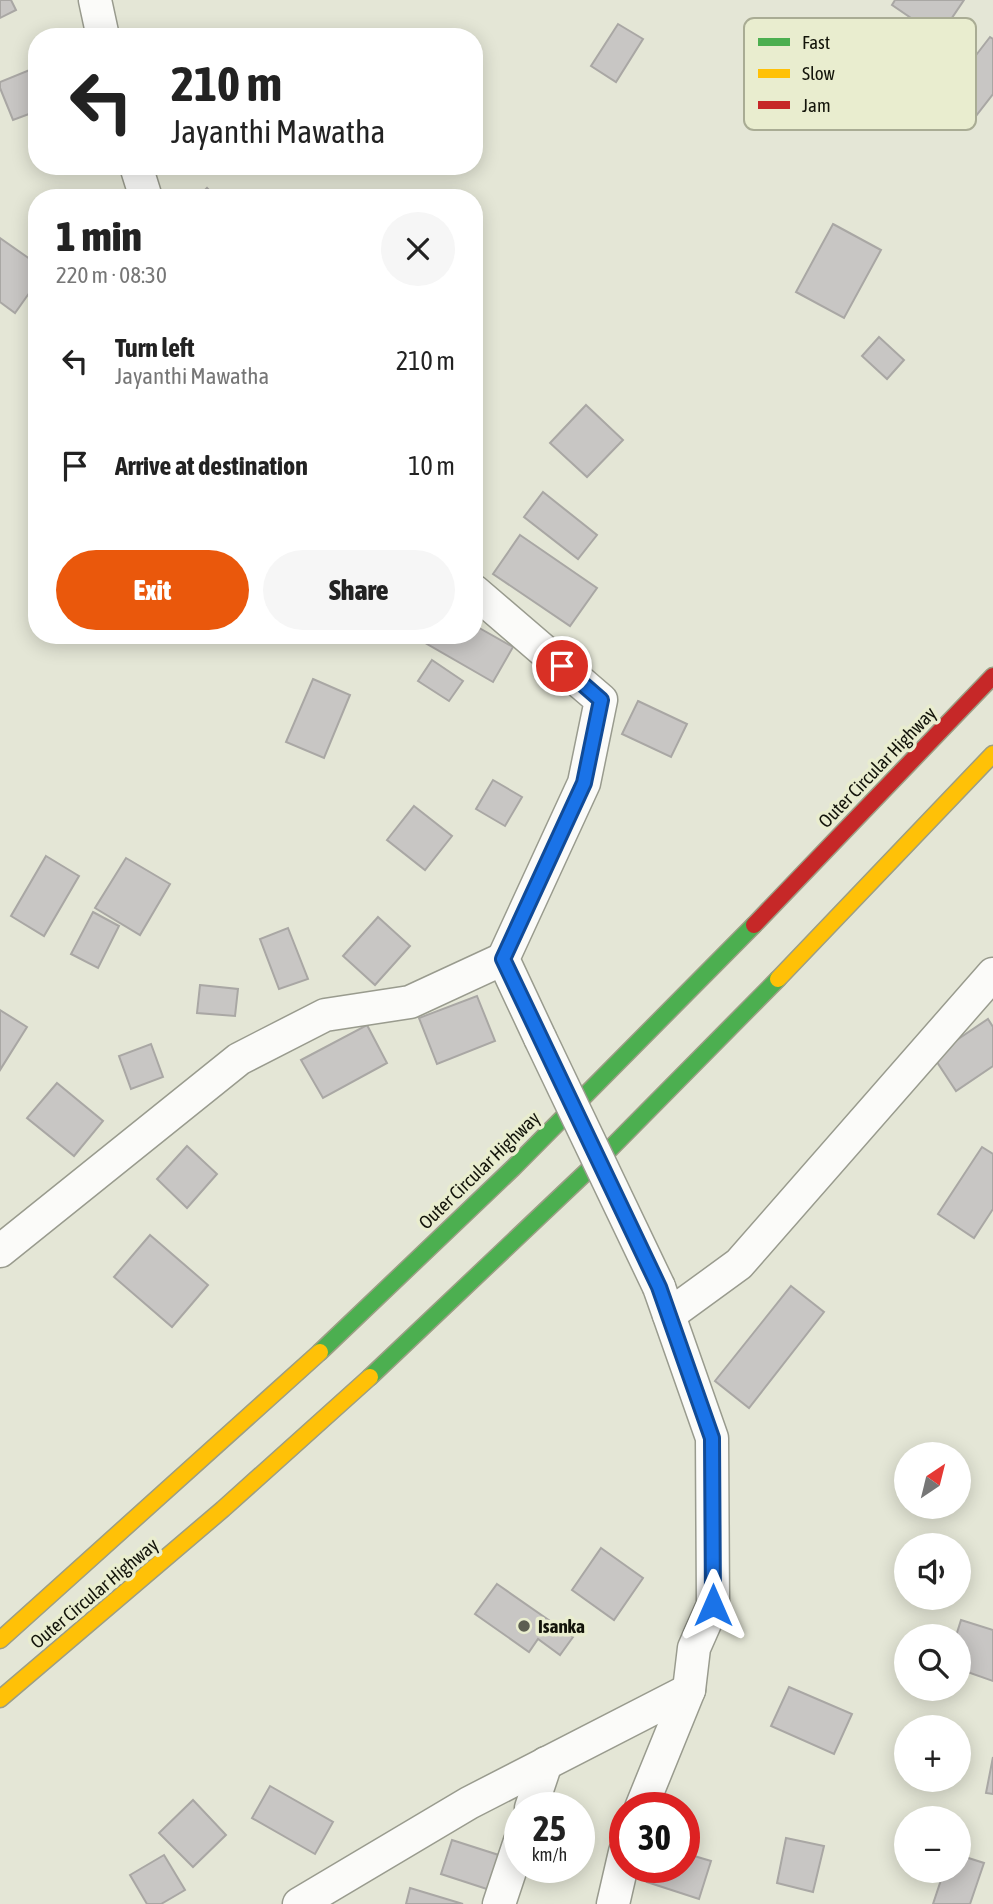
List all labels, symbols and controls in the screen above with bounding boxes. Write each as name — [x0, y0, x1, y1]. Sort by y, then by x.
legend — [744, 18, 976, 130]
text: Fast — [802, 31, 830, 53]
text: 210 m — [171, 55, 282, 111]
icon: left — [56, 56, 147, 147]
text: Slow — [802, 62, 836, 84]
text: Jam — [802, 94, 831, 116]
text: Jayanthi Mawatha — [171, 113, 385, 150]
text: 1 min — [56, 212, 142, 260]
button: close — [381, 212, 455, 286]
text: 220 m · 08:30 — [56, 262, 167, 288]
text: Turn left — [115, 333, 195, 363]
icon: left — [56, 342, 94, 380]
text: 210 m — [396, 346, 455, 376]
text: Jayanthi Mawatha — [115, 363, 269, 389]
icon: arrive — [56, 447, 94, 485]
text: Arrive at destination — [115, 451, 308, 481]
text: 10 m — [408, 451, 455, 481]
button: Exit — [56, 550, 249, 630]
button: Share — [263, 550, 455, 630]
pin — [532, 636, 592, 696]
icon: arrive — [543, 647, 581, 685]
street label: Outer Circular Highway — [814, 702, 941, 832]
street label: Outer Circular Highway — [414, 1106, 544, 1233]
north arrow — [894, 1442, 971, 1519]
map controls — [894, 1442, 971, 1883]
street label: Outer Circular Highway — [26, 1533, 162, 1653]
button: sound — [894, 1533, 971, 1610]
position arrow — [676, 1568, 750, 1642]
place label: Isanka — [538, 1615, 585, 1637]
marker: Isanka — [516, 1618, 532, 1634]
button: search — [894, 1624, 971, 1701]
button: + — [894, 1715, 971, 1792]
speed limit sign: 30 — [609, 1792, 700, 1883]
button: − — [894, 1806, 971, 1883]
text: 25 — [533, 1808, 566, 1848]
text: km/h — [532, 1844, 567, 1865]

